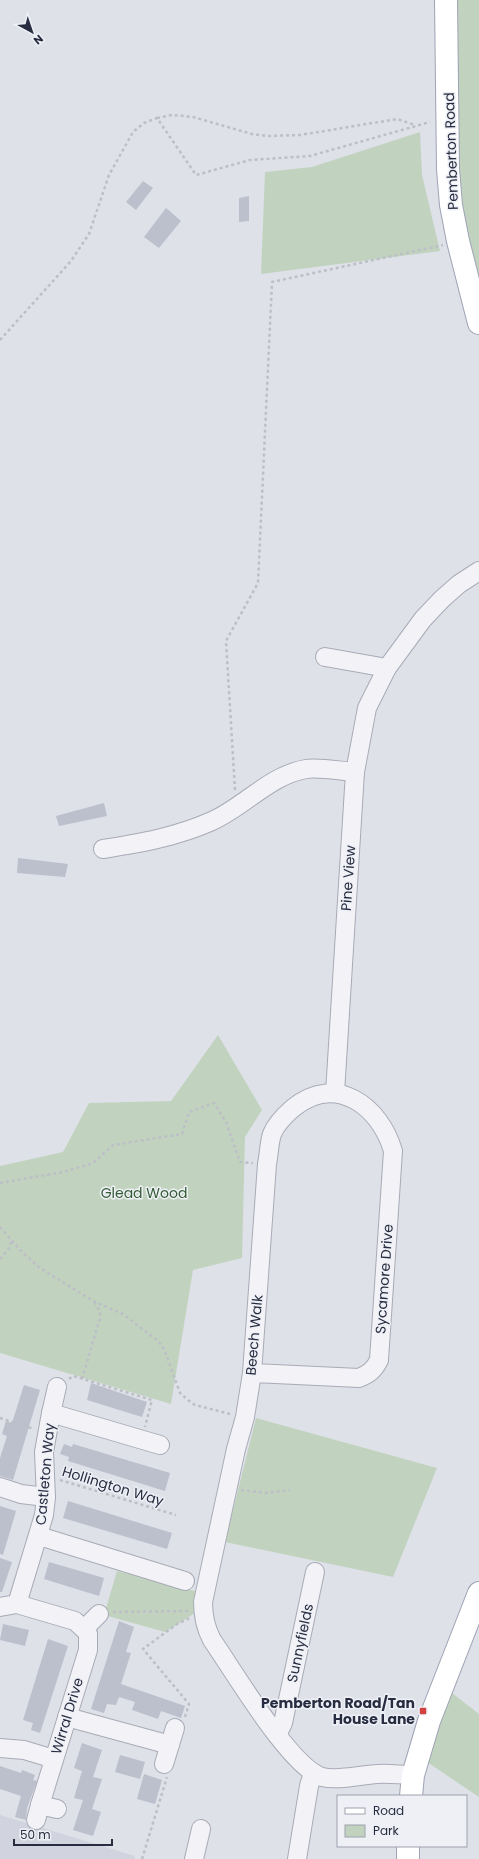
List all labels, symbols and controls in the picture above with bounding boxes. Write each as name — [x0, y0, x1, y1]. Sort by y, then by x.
north arrow — [12, 12, 52, 52]
text: N — [30, 31, 47, 48]
street label: Pemberton Road — [439, 92, 463, 210]
street label: Pine View — [336, 844, 360, 912]
park label: Glead Wood — [101, 1183, 187, 1203]
street label: Sycamore Drive — [370, 1223, 398, 1335]
street label: Beech Walk — [241, 1293, 268, 1376]
street label: Castleton Way — [31, 1422, 59, 1526]
street label: Hollington Way — [60, 1461, 166, 1511]
street label: Sunnyfields — [282, 1602, 318, 1684]
street label: Wirral Drive — [46, 1675, 88, 1757]
place label: Pemberton Road/Tan House Lane — [261, 1693, 415, 1729]
marker: Pemberton Road/Tan House Lane — [418, 1706, 428, 1716]
legend — [337, 1795, 467, 1847]
text: Road — [373, 1802, 404, 1819]
scale bar — [14, 1821, 112, 1847]
text: Park — [373, 1822, 400, 1839]
text: 50 m — [20, 1826, 51, 1843]

